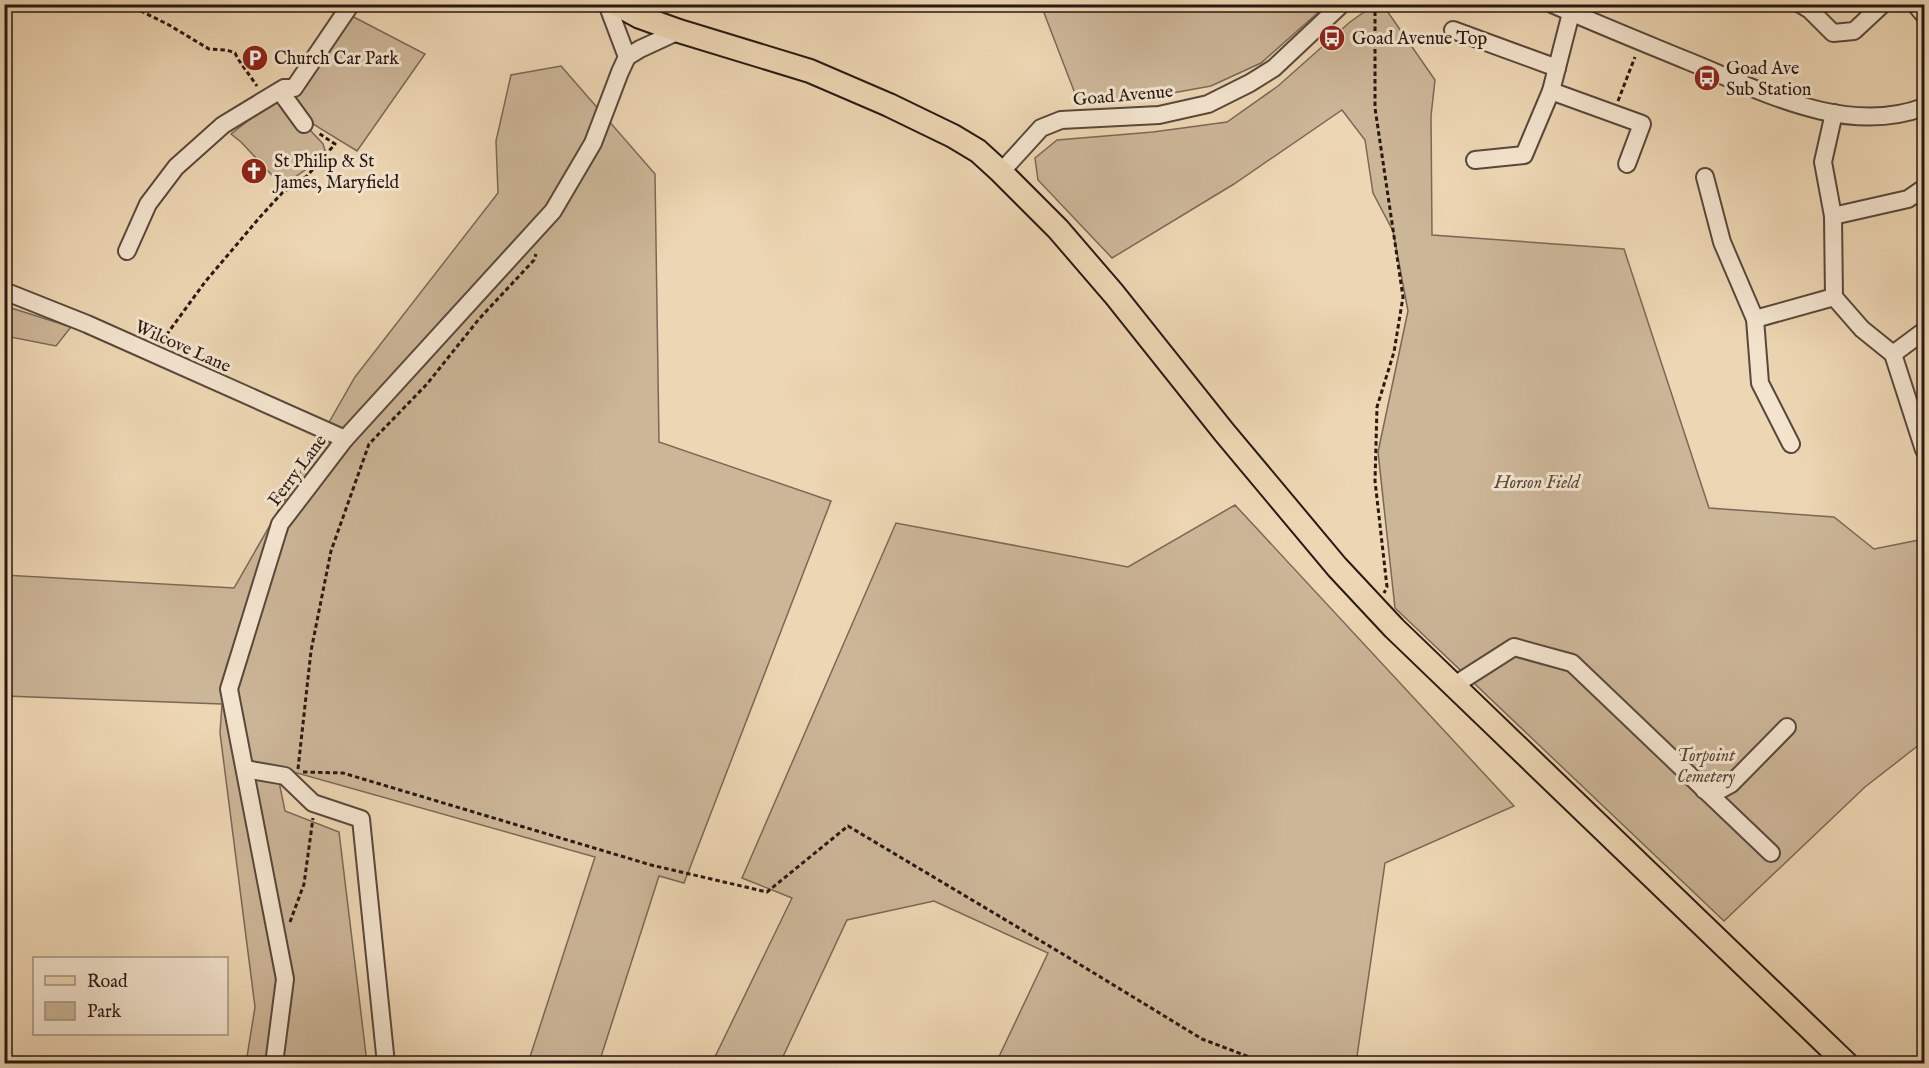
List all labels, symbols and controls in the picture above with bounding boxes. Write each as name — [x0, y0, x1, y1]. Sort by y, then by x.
bus stop icon: Goad Avenue Top — [1317, 23, 1347, 53]
place label: Goad Avenue Top — [1352, 28, 1487, 51]
parking icon: Church Car Park — [240, 43, 270, 73]
place label: Church Car Park — [274, 48, 399, 71]
place label: Goad Ave Sub Station — [1726, 58, 1812, 102]
bus stop icon: Goad Ave Sub Station — [1692, 63, 1722, 93]
street label: Goad Avenue — [1072, 81, 1174, 112]
place label: St Philip & St James, Maryfield — [272, 151, 400, 195]
church icon: St Philip & St James, Maryfield — [239, 156, 269, 186]
street label: Wilcove Lane — [131, 316, 234, 379]
street label: Ferry Lane — [264, 430, 333, 511]
park label: Horson Field — [1493, 472, 1581, 495]
park label: Torpoint Cemetery — [1677, 745, 1736, 789]
legend — [33, 957, 228, 1035]
text: Road — [87, 971, 128, 994]
text: Park — [87, 1001, 122, 1024]

